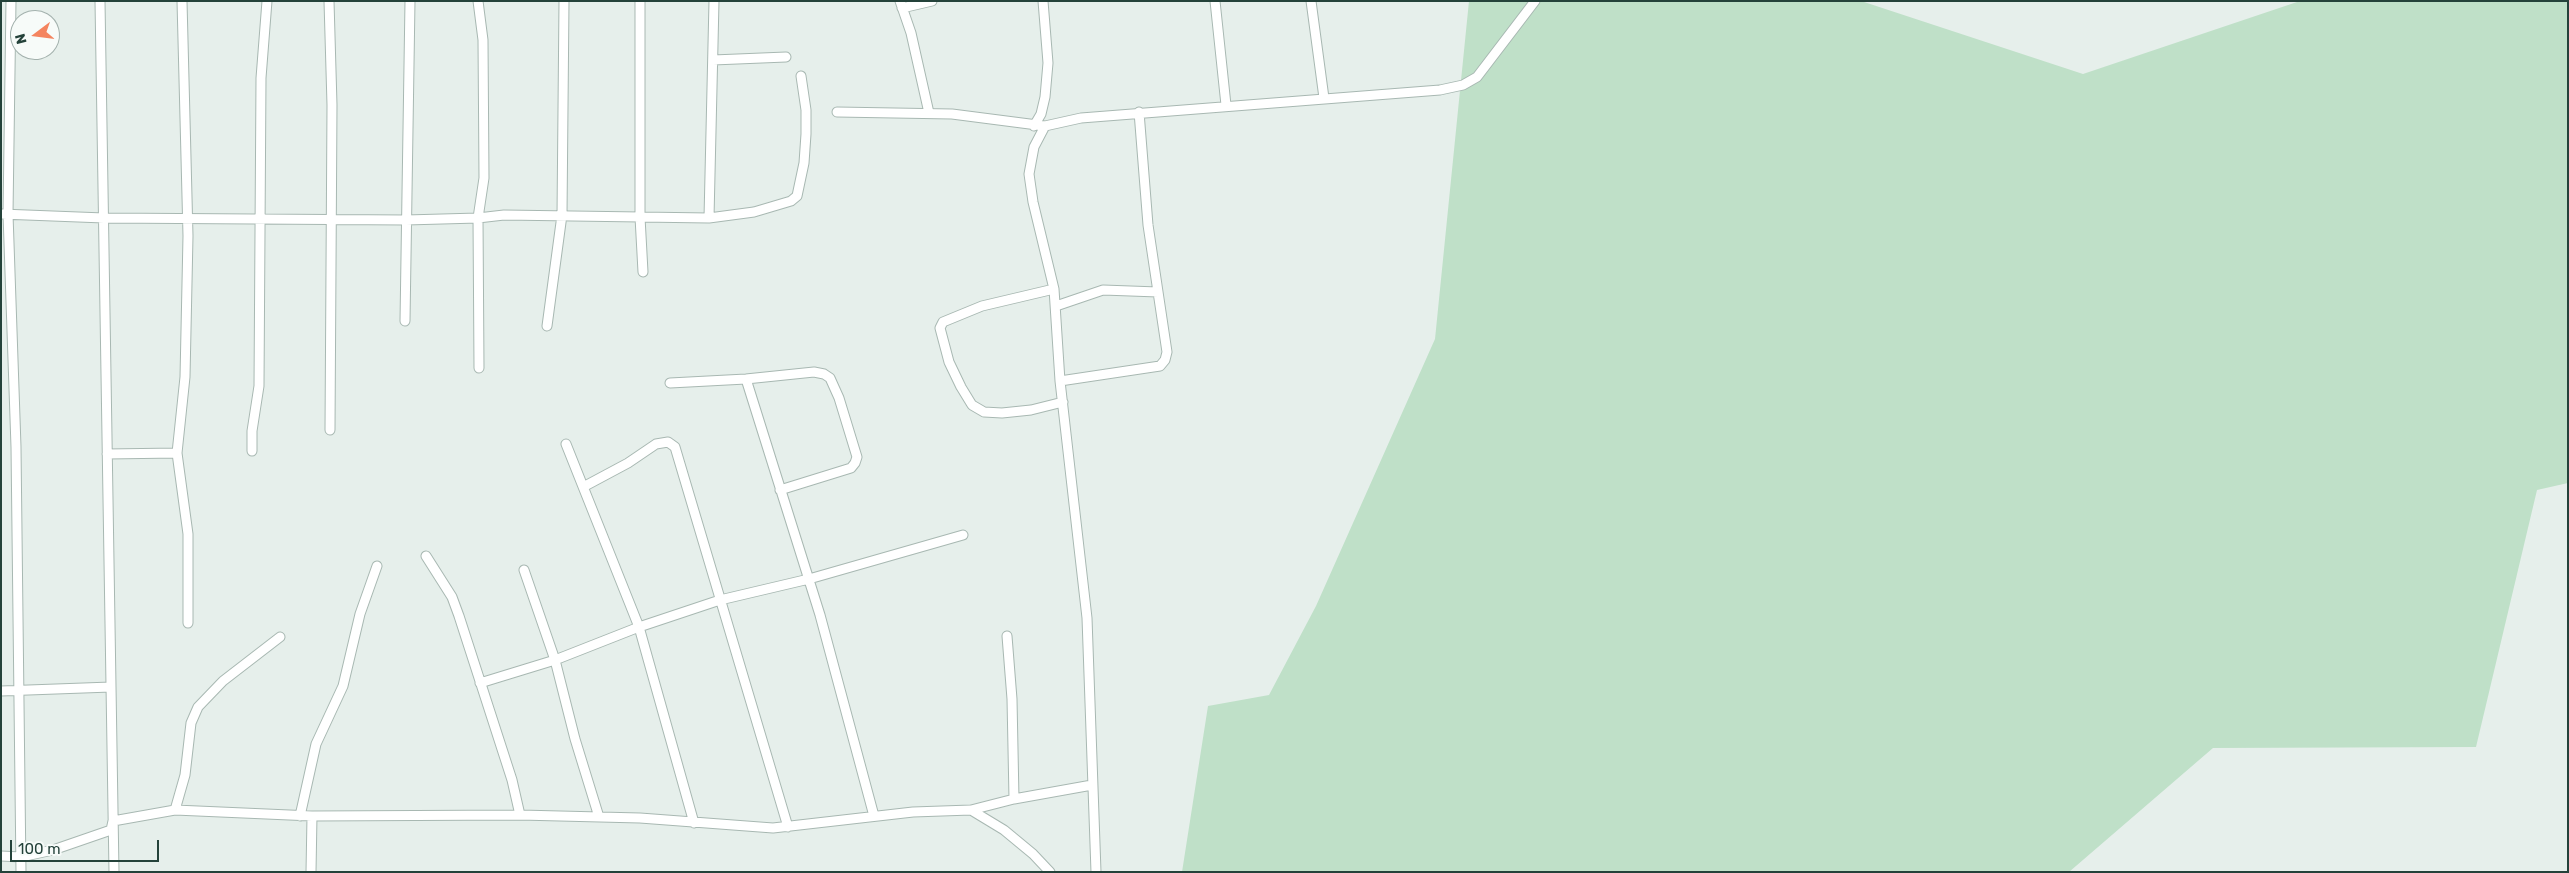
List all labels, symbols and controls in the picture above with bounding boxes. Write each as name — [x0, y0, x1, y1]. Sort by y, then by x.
north arrow — [10, 10, 60, 60]
text: N — [11, 32, 31, 46]
scale bar — [12, 830, 161, 862]
text: 100 m — [18, 840, 60, 858]

